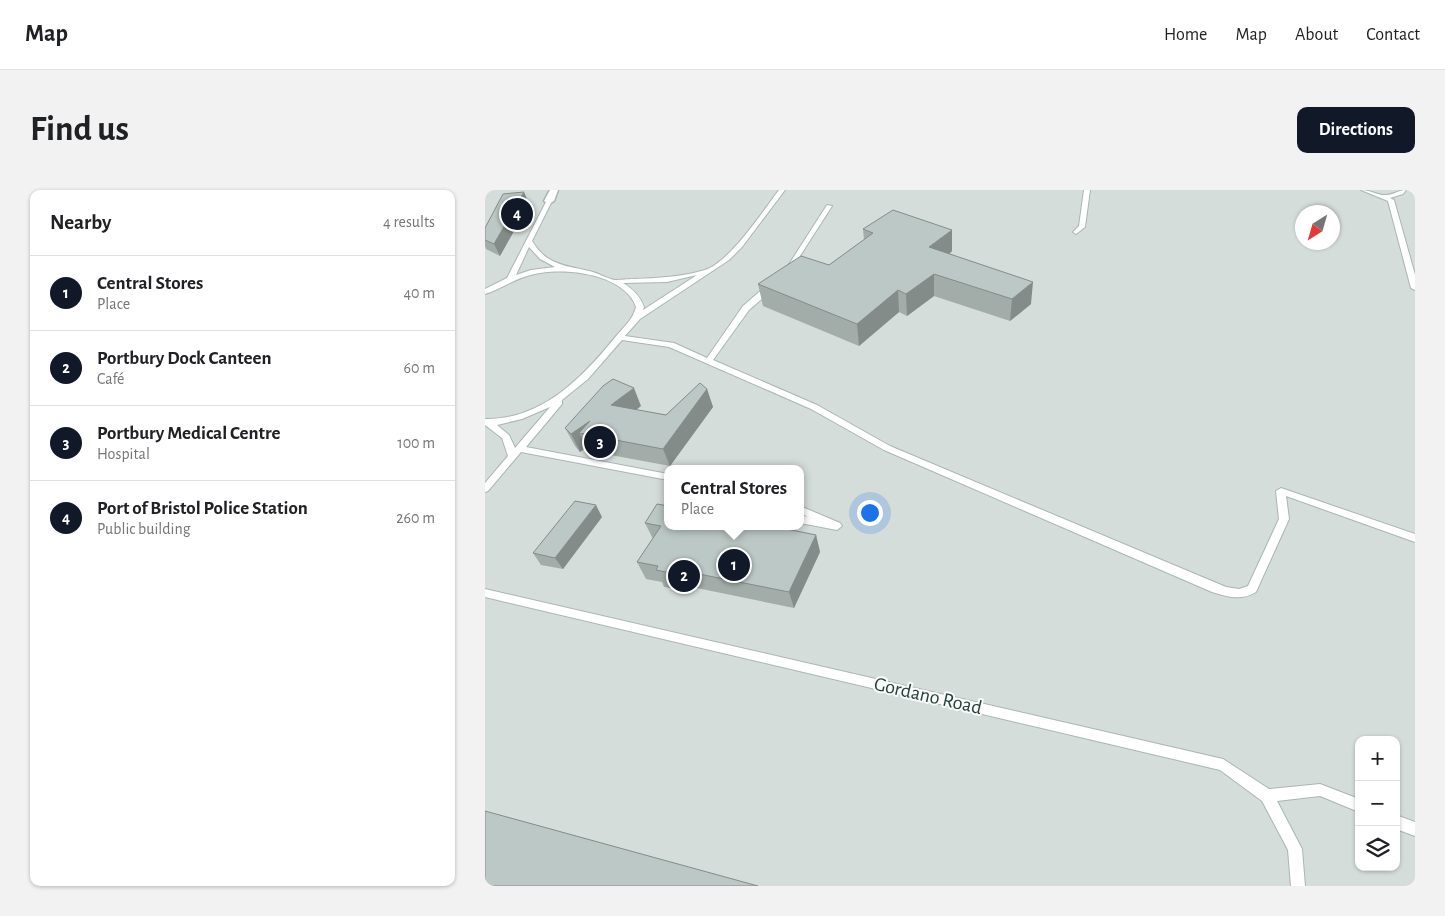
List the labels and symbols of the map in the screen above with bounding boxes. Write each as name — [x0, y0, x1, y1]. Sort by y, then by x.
pin: 4 — [501, 195, 533, 233]
north arrow — [1295, 205, 1340, 250]
pin: 3 — [584, 423, 616, 461]
your location — [857, 500, 883, 526]
pin: 1 — [718, 546, 750, 584]
pin: 2 — [668, 557, 700, 595]
street label: Gordano Road — [872, 674, 984, 718]

